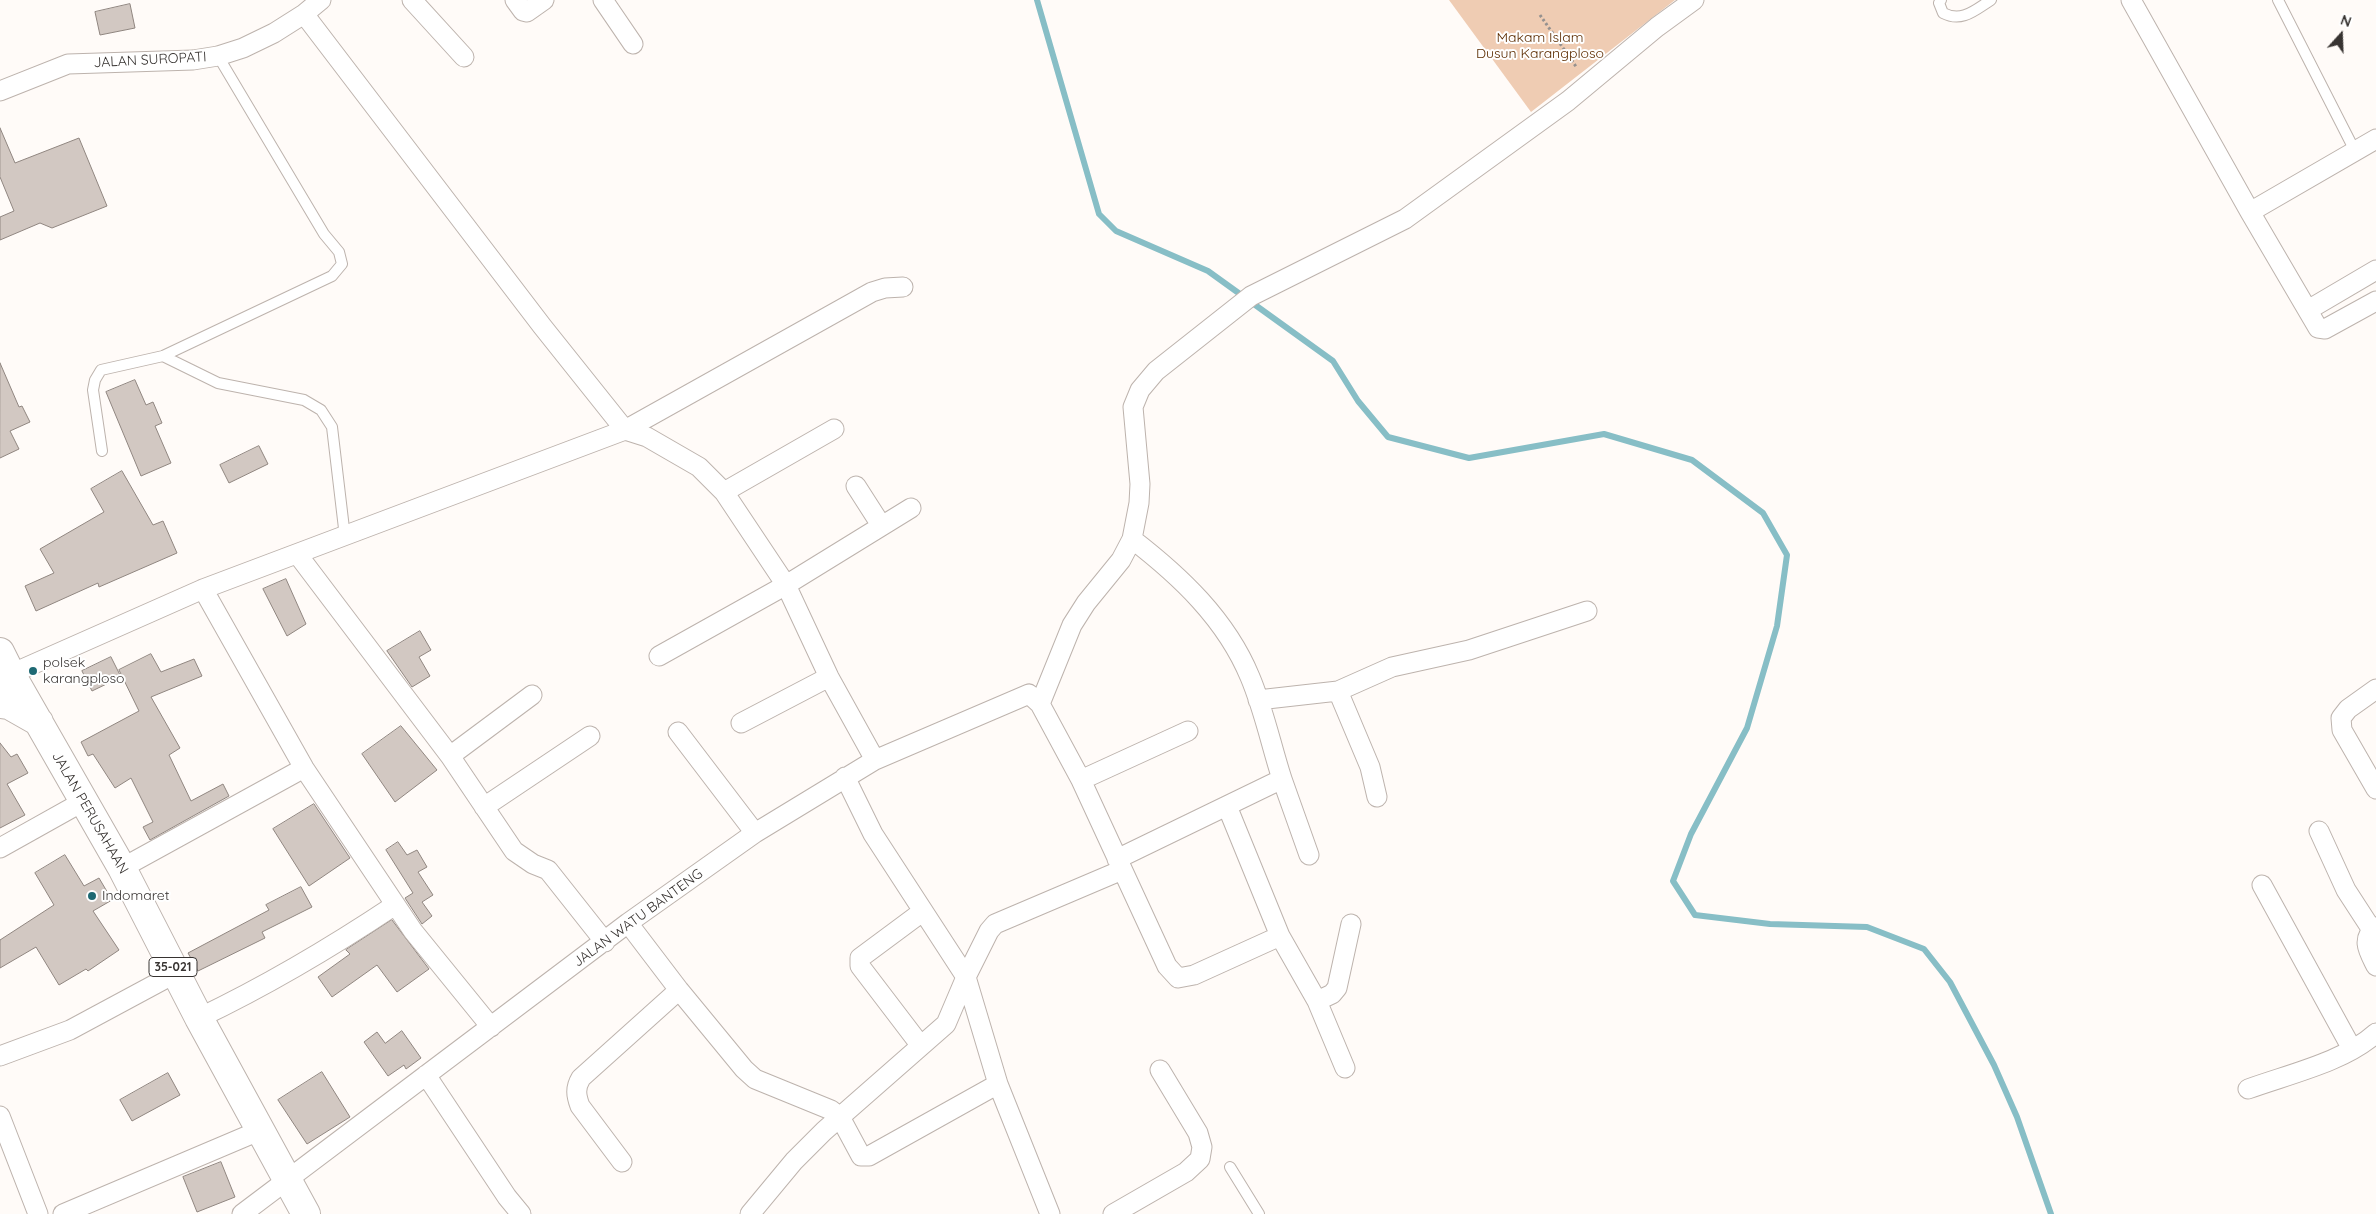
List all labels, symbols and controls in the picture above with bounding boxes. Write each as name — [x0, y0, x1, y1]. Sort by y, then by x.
north arrow — [2316, 10, 2366, 60]
text: N — [2338, 11, 2354, 31]
park label: Makam Islam Dusun Karangploso — [1476, 30, 1604, 62]
street label: JALAN SUROPATI — [93, 49, 207, 71]
place label: polsek karangploso — [43, 655, 124, 688]
marker: polsek karangploso — [27, 665, 39, 677]
street label: JALAN PERUSAHAAN — [48, 749, 132, 877]
street label: JALAN WATU BANTENG — [570, 865, 706, 971]
place label: Indomaret — [102, 888, 170, 904]
marker: Indomaret — [86, 890, 98, 902]
road number: 35-021 — [149, 958, 197, 976]

